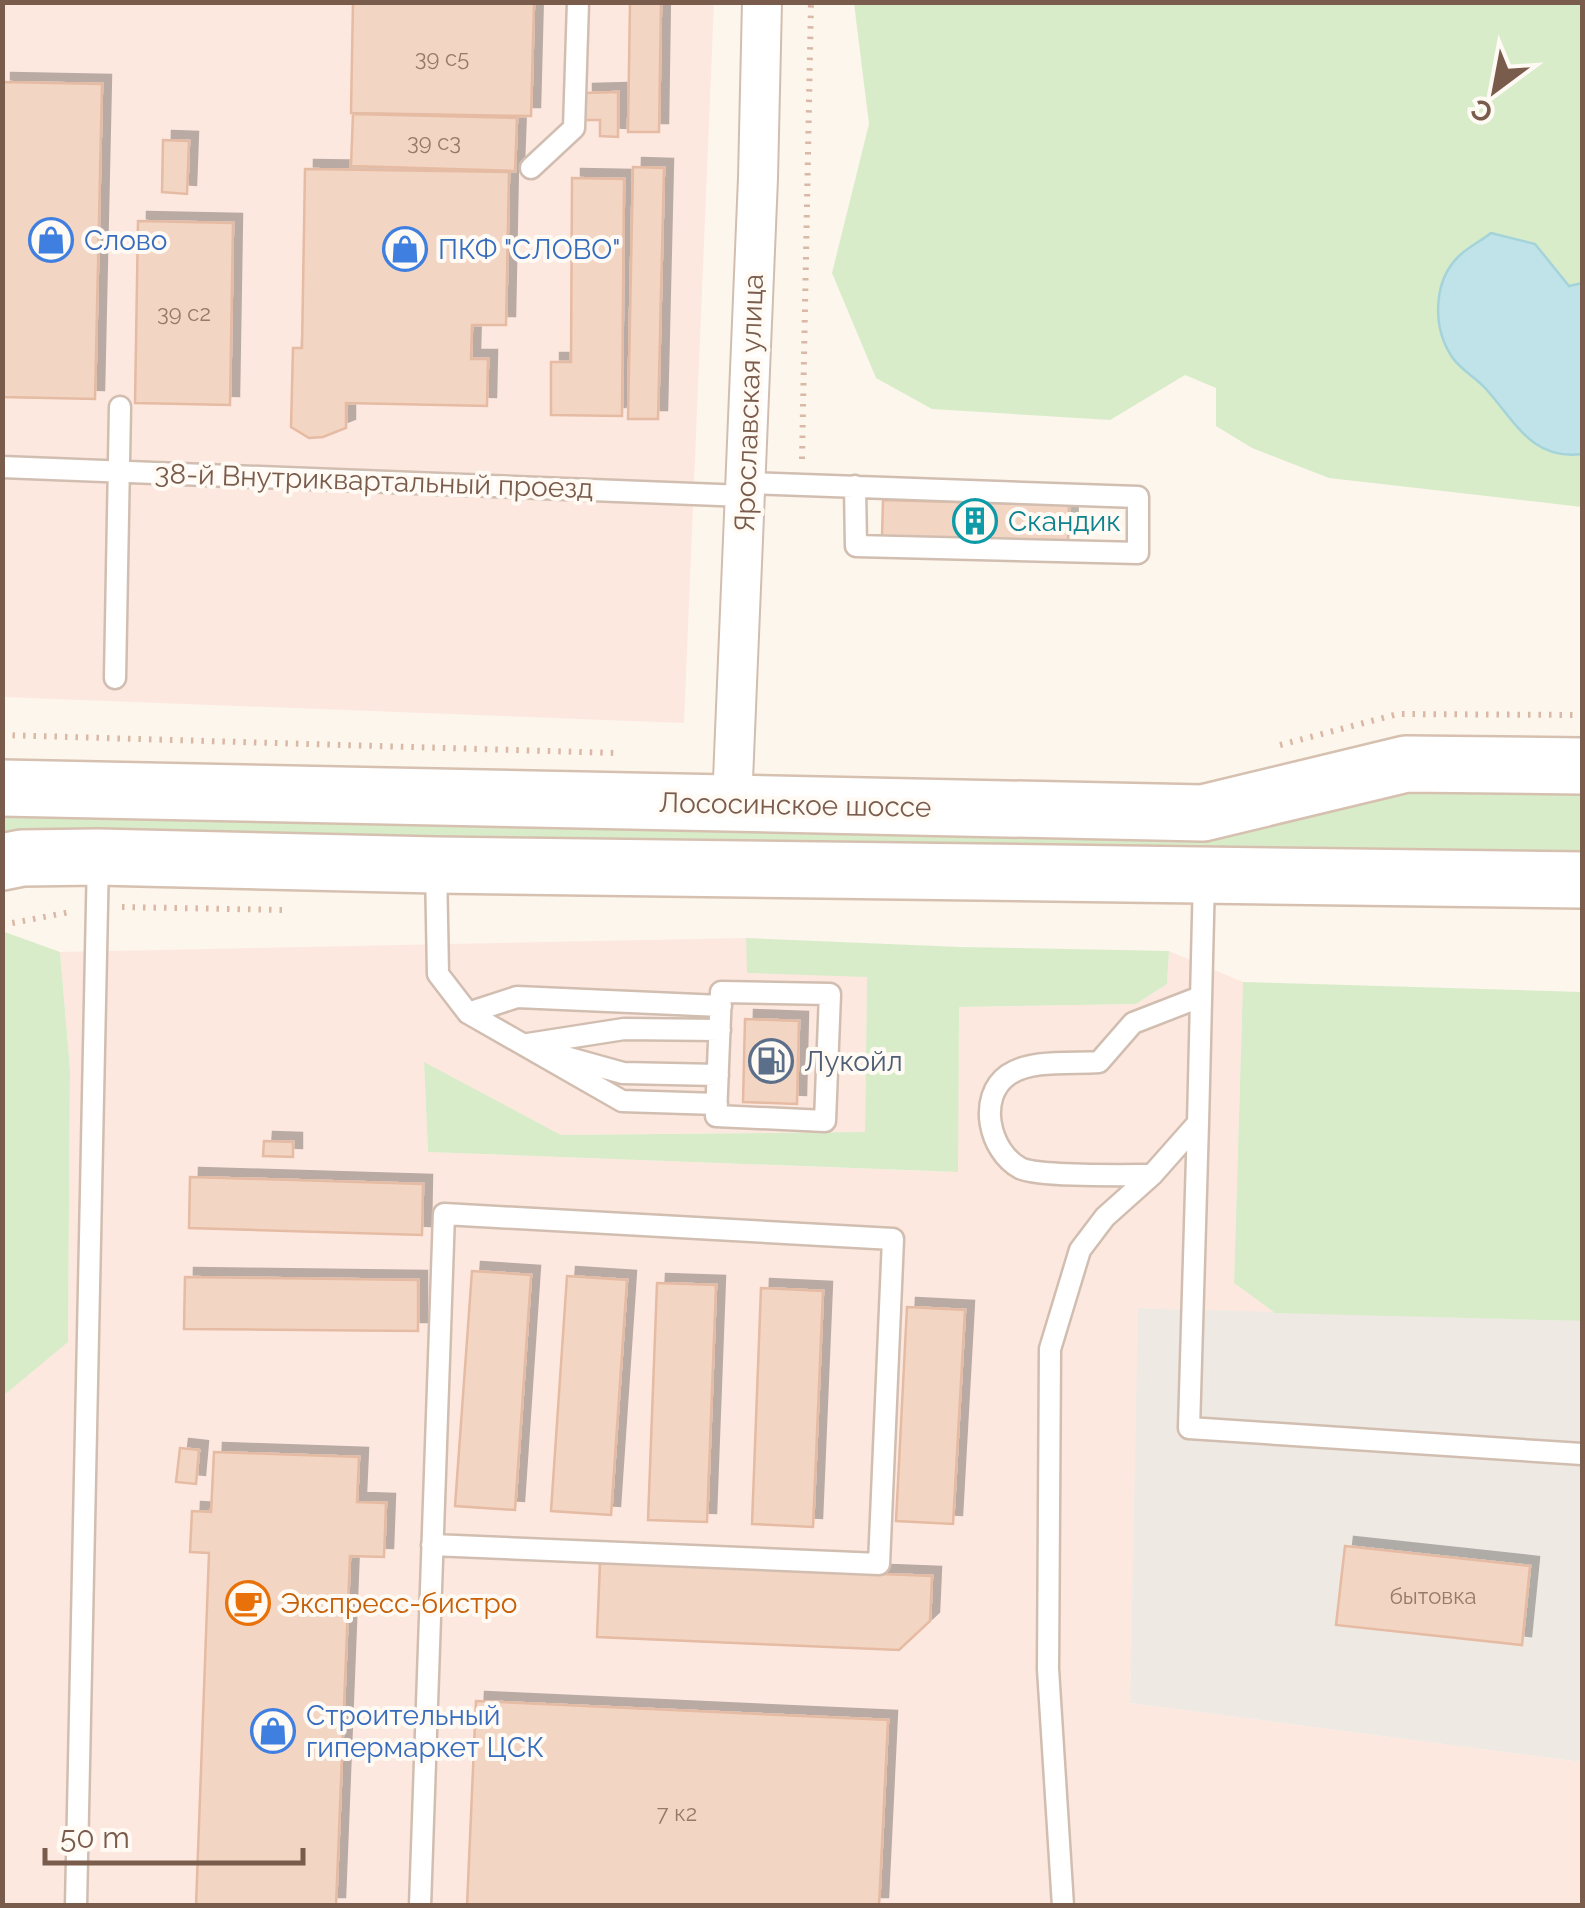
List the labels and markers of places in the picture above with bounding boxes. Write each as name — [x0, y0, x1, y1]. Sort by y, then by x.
shop icon: Слово — [28, 217, 74, 263]
place label: Слово — [84, 224, 167, 257]
shop icon: ПКФ "СЛОВО" — [382, 226, 428, 272]
place label: ПКФ "СЛОВО" — [438, 233, 621, 266]
building icon: Скандик — [952, 498, 998, 544]
place label: Скандик — [1008, 505, 1121, 538]
fuel station icon: Лукойл — [748, 1038, 794, 1084]
place label: Лукойл — [804, 1045, 903, 1078]
cafe icon: Экспресс-бистро — [225, 1580, 271, 1626]
place label: Экспресс-бистро — [280, 1587, 517, 1620]
place label: Строительный гипермаркет ЦСК — [306, 1699, 544, 1764]
shop icon: Строительный гипермаркет ЦСК — [250, 1708, 296, 1754]

